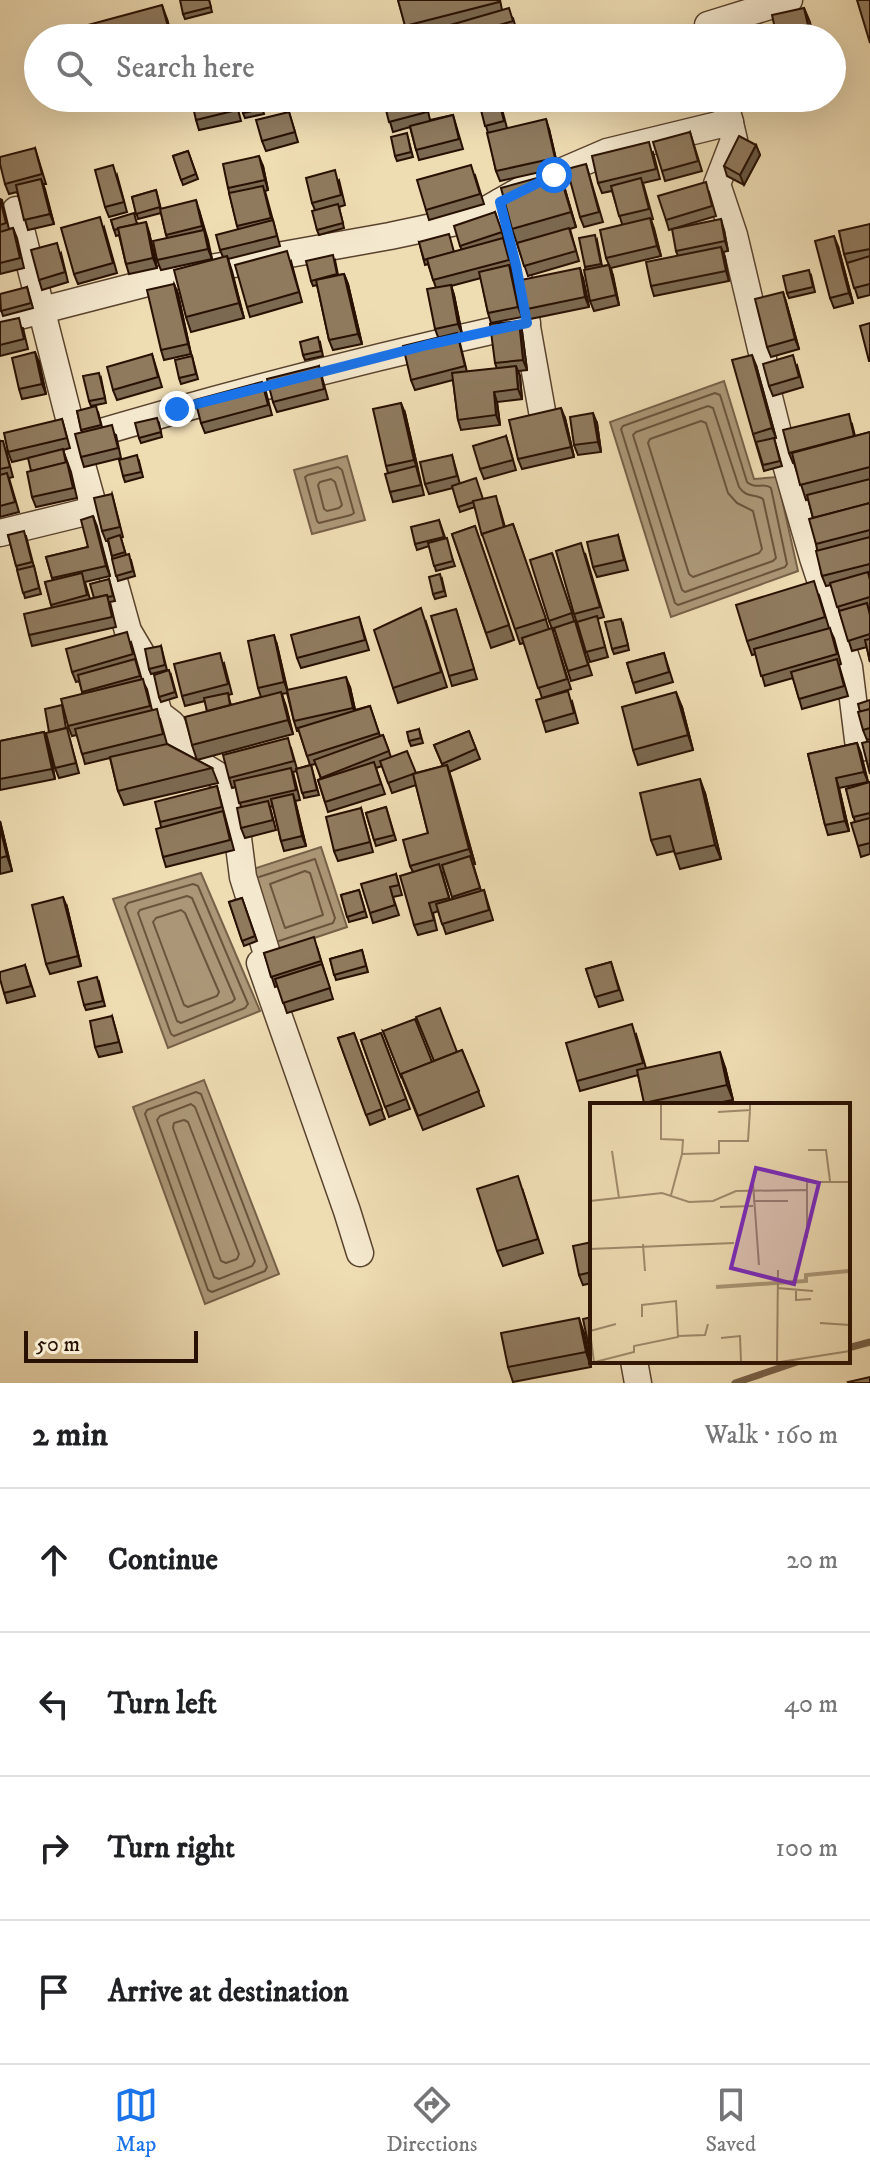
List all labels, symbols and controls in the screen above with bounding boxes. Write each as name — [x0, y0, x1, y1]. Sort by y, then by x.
search box — [24, 24, 846, 112]
icon: search — [52, 46, 96, 90]
text: Search here — [116, 50, 255, 87]
route start — [536, 157, 572, 193]
route end — [159, 391, 195, 427]
inset map — [590, 1103, 850, 1363]
scale bar — [24, 1327, 198, 1363]
text: 50 m — [36, 1331, 80, 1358]
text: 2 min — [32, 1414, 108, 1456]
text: Walk · 160 m — [705, 1419, 838, 1452]
icon: ahead — [32, 1538, 76, 1582]
text: Continue — [108, 1542, 218, 1579]
text: 20 m — [786, 1544, 838, 1577]
icon: left — [32, 1682, 76, 1726]
text: Turn left — [108, 1686, 217, 1723]
text: 40 m — [784, 1688, 838, 1721]
icon: right — [32, 1826, 76, 1870]
text: Turn right — [108, 1830, 235, 1867]
text: 100 m — [775, 1832, 838, 1865]
icon: arrive — [32, 1970, 76, 2014]
text: Arrive at destination — [108, 1974, 349, 2011]
tab: Map — [114, 2083, 158, 2158]
tab: Directions — [386, 2083, 477, 2158]
tab: Saved — [705, 2083, 756, 2158]

